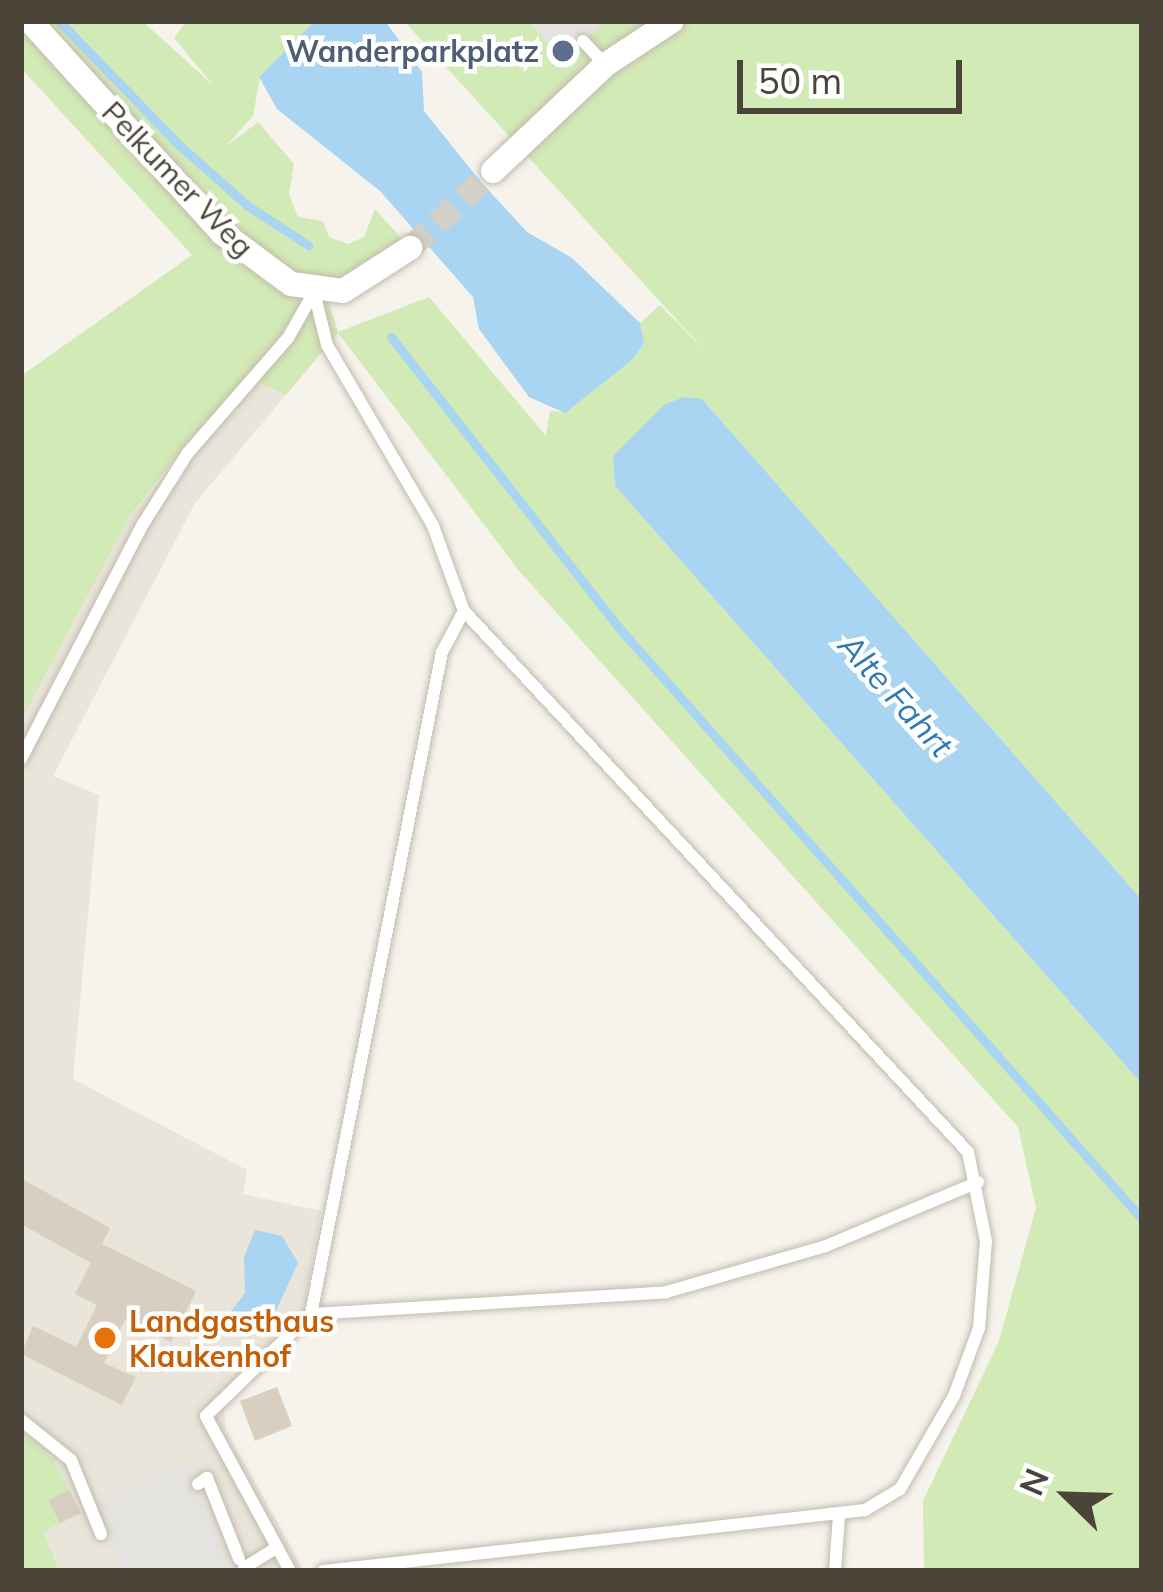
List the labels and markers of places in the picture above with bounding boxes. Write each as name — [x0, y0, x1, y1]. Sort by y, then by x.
place label: Wanderparkplatz — [286, 33, 539, 69]
marker: Wanderparkplatz — [550, 38, 576, 64]
place label: Landgasthaus Klaukenhof — [129, 1303, 334, 1374]
marker: Landgasthaus Klaukenhof — [92, 1325, 118, 1351]

